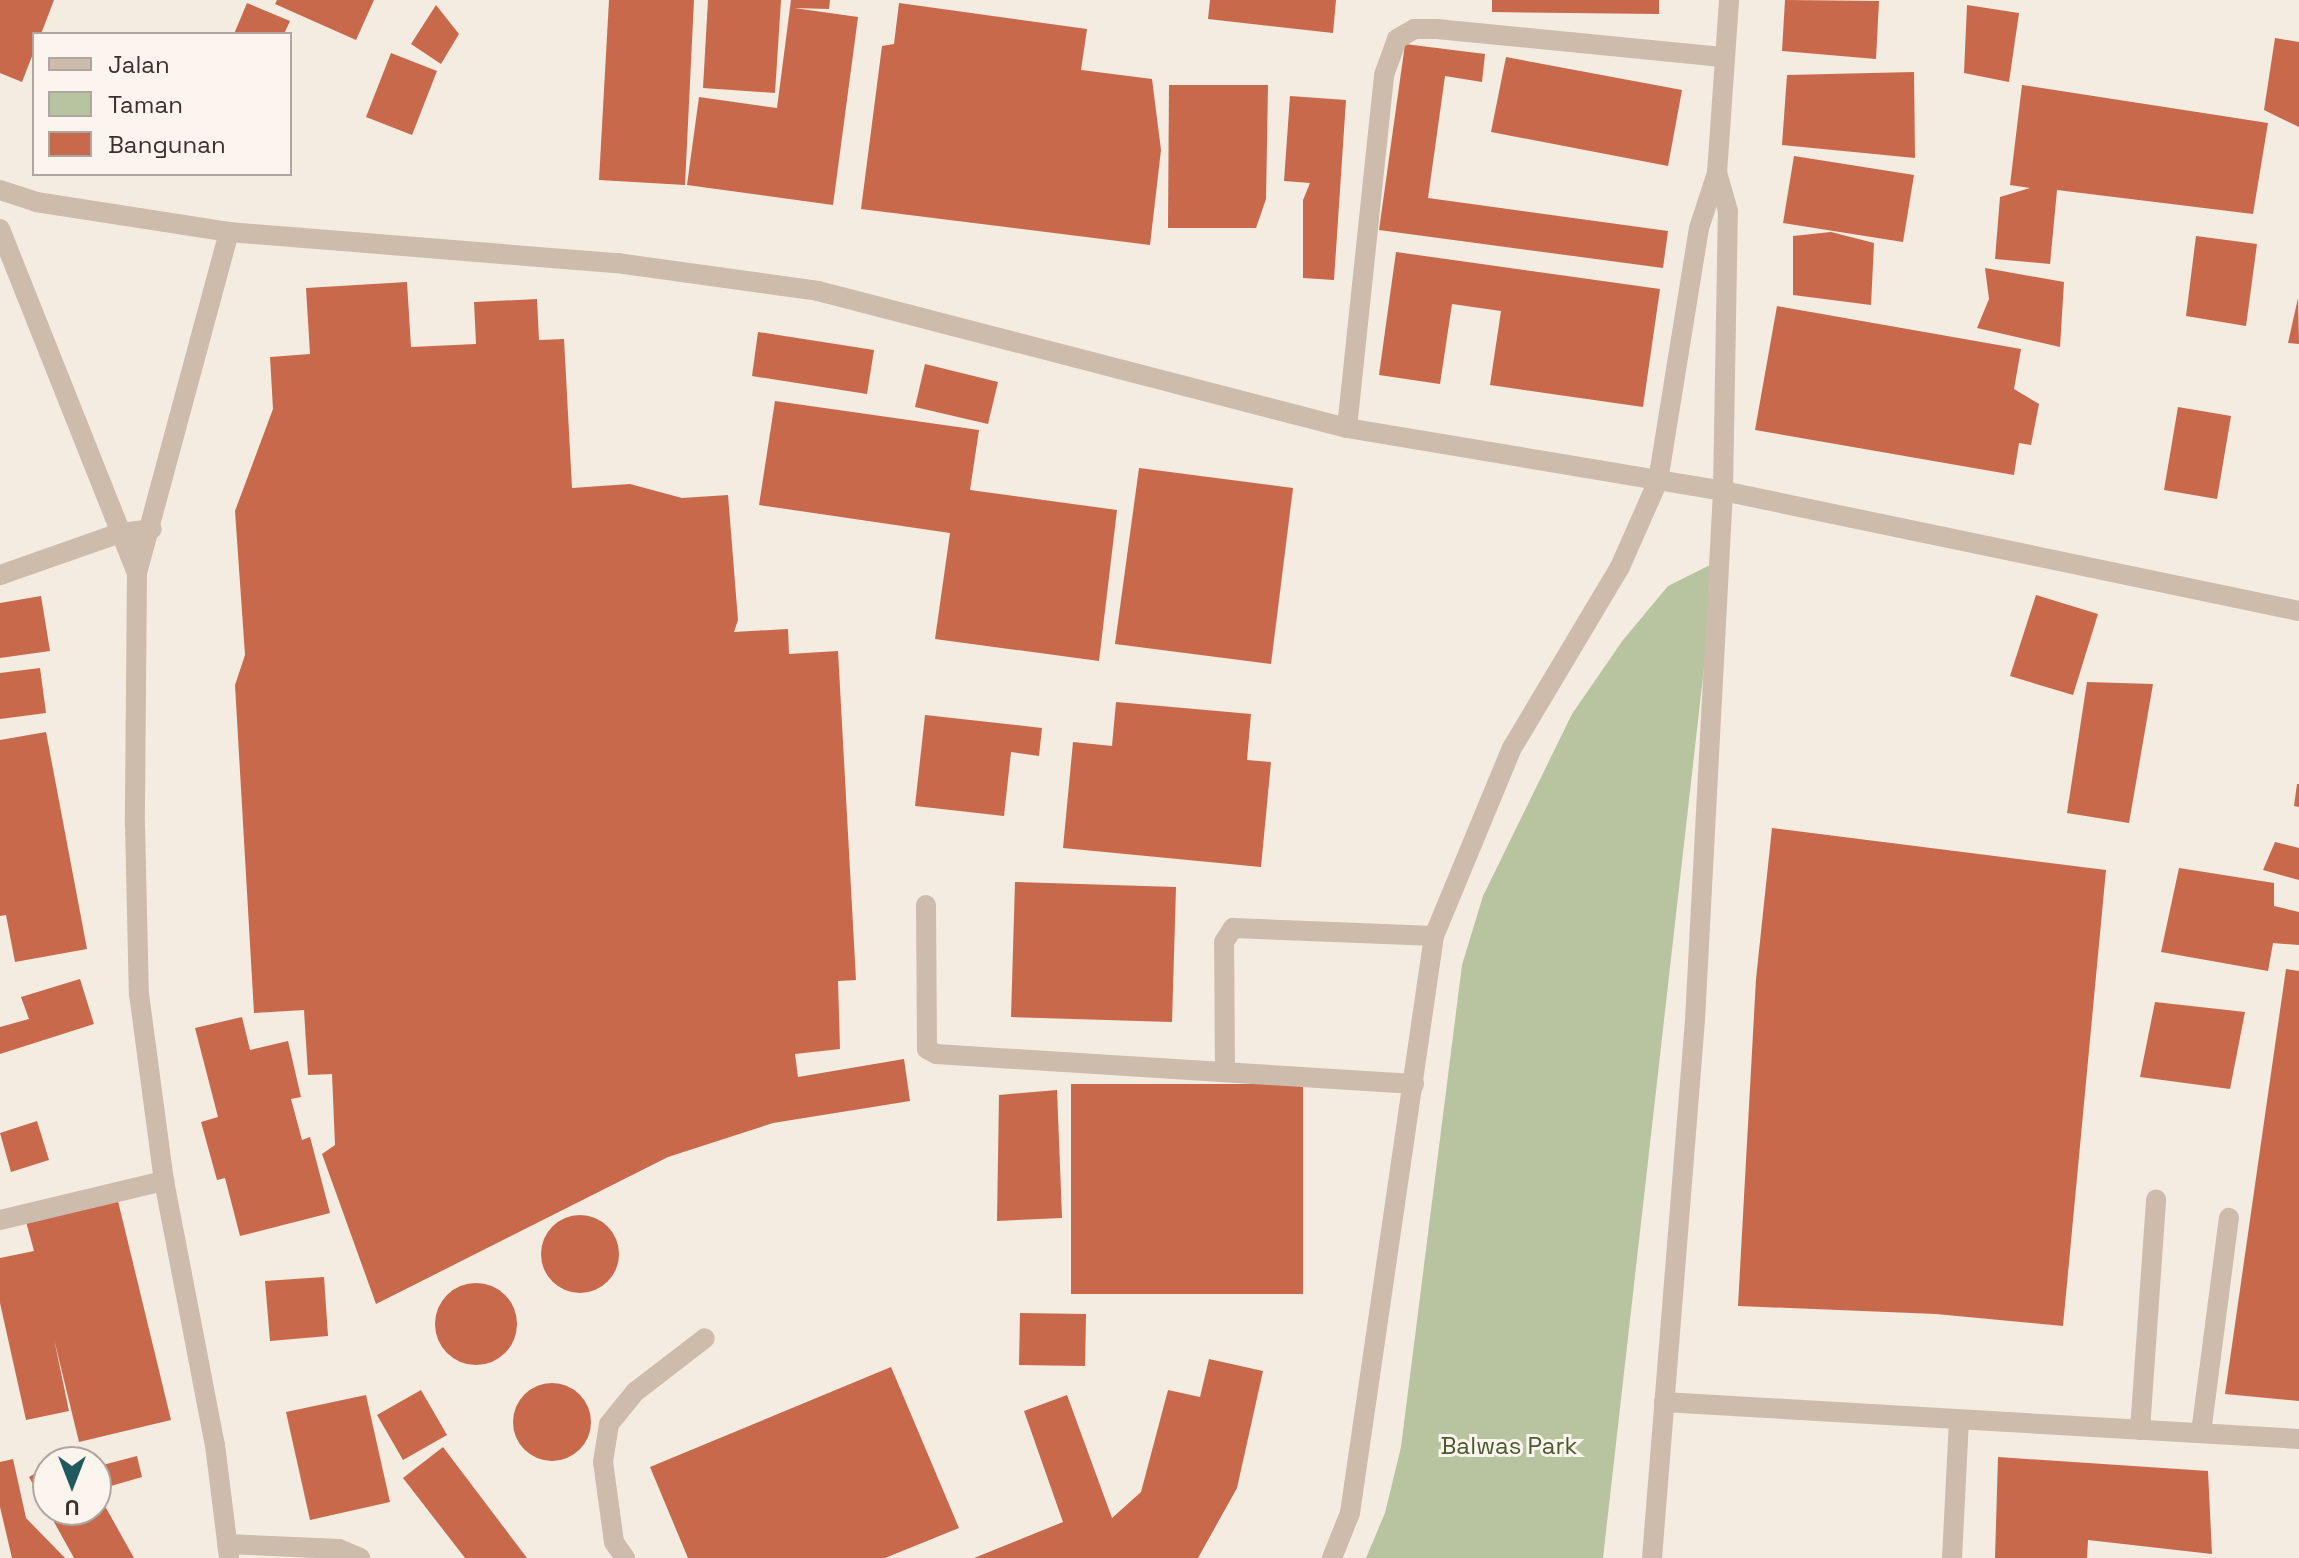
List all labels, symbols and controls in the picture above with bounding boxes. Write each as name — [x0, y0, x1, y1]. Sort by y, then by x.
legend — [32, 32, 292, 176]
text: Jalan — [108, 49, 170, 80]
text: Taman — [108, 89, 183, 120]
text: Bangunan — [108, 129, 226, 160]
park label: Balwas Park — [1441, 1432, 1577, 1460]
north arrow — [32, 1446, 112, 1526]
text: U — [65, 1494, 79, 1522]

